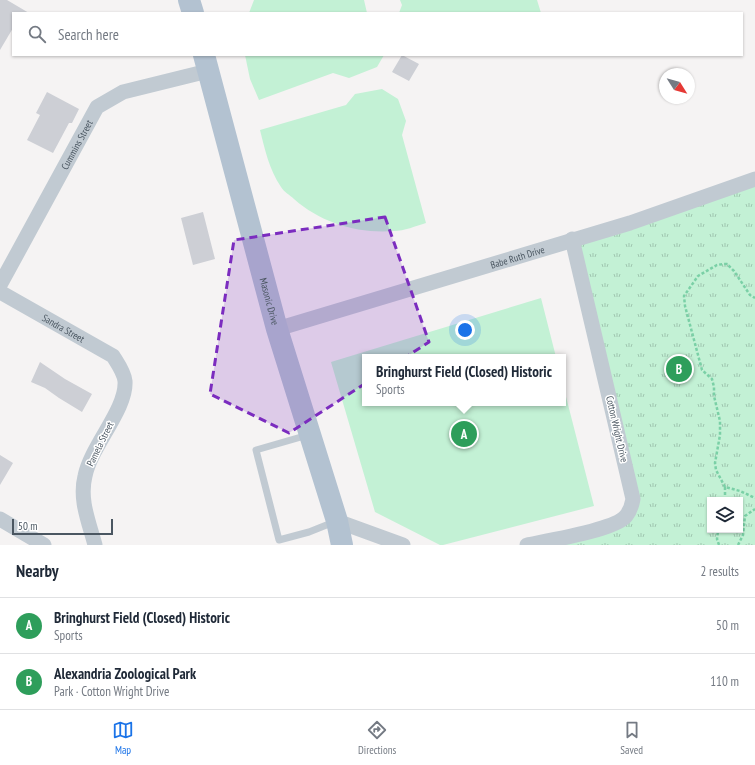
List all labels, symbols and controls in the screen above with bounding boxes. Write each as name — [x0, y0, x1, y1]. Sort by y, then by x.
search box — [12, 12, 743, 56]
icon: search — [26, 23, 48, 45]
text: Search here — [58, 25, 119, 44]
north arrow — [659, 68, 695, 104]
street label: Cummins Street — [58, 117, 95, 172]
street label: Babe Ruth Drive — [489, 243, 546, 271]
street label: Masonic Drive — [257, 276, 282, 326]
street label: Sandra Street — [40, 311, 87, 345]
your location — [455, 320, 475, 340]
popup — [362, 354, 566, 406]
pin: B — [666, 354, 692, 384]
text: Bringhurst Field (Closed) Historic — [376, 362, 552, 381]
text: Sports — [376, 381, 405, 398]
street label: Cotton Wright Drive — [603, 395, 631, 463]
street label: Pamela Street — [84, 419, 116, 468]
pin: A — [451, 419, 477, 449]
map controls — [707, 497, 743, 533]
button: layers — [707, 497, 743, 533]
scale bar — [12, 517, 113, 536]
text: 50 m — [18, 519, 37, 533]
text: Nearby — [16, 560, 59, 582]
text: 2 results — [700, 563, 739, 580]
text: Bringhurst Field (Closed) Historic — [54, 608, 230, 627]
text: A — [26, 617, 32, 634]
text: 50 m — [716, 617, 739, 634]
text: Sports — [54, 627, 83, 644]
text: Alexandria Zoological Park — [54, 664, 196, 683]
text: B — [26, 673, 32, 690]
text: 110 m — [710, 673, 739, 690]
text: Park · Cotton Wright Drive — [54, 683, 169, 700]
tab: Map — [112, 719, 134, 757]
tab: Directions — [358, 719, 396, 757]
tab: Saved — [620, 719, 643, 757]

